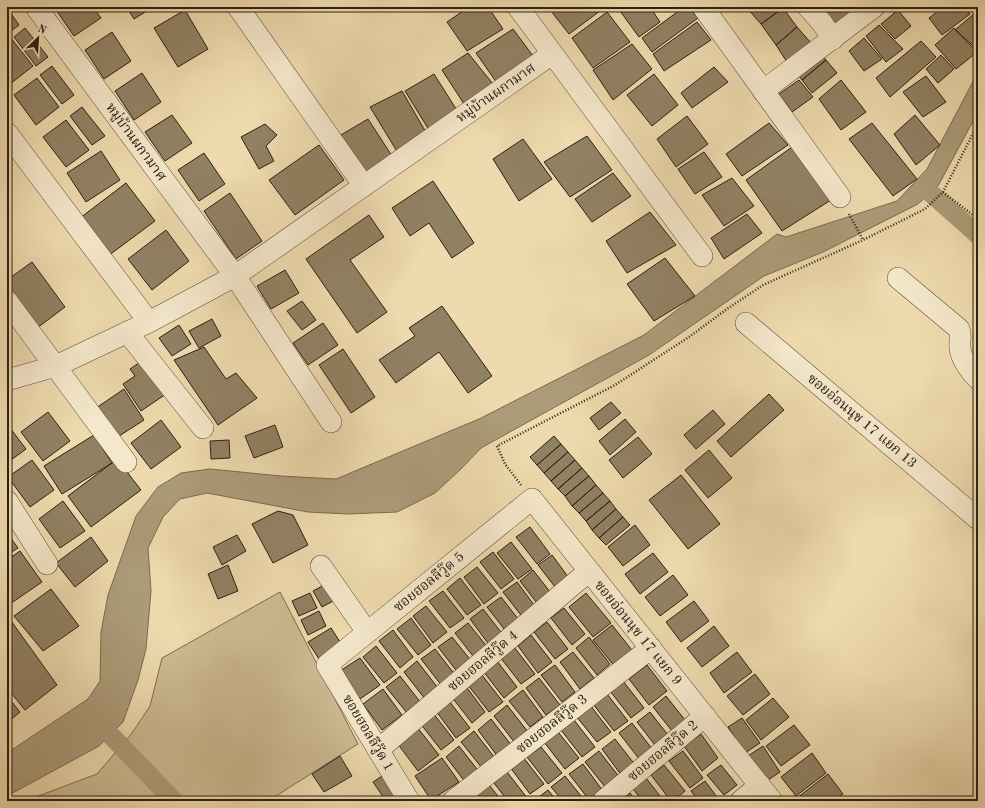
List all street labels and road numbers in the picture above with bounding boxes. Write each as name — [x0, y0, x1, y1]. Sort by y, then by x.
street label: หมู่บ้านผกามาศ — [453, 59, 539, 126]
street label: หมู่บ้านผกามาศ — [102, 99, 170, 184]
street label: ซอยอ่อนนุช 17 แยก 13 — [804, 370, 921, 472]
street label: ซอยฮอลลีวู๊ด 5 — [390, 548, 468, 615]
street label: ซอยอ่อนนุช 17 แยก 9 — [591, 577, 686, 689]
street label: ซอยฮอลลีวู๊ด 4 — [444, 626, 521, 695]
street label: ซอยฮอลลีวู๊ด 3 — [512, 690, 591, 757]
street label: ซอยฮอลลีวู๊ด 1 — [339, 691, 398, 774]
street label: ซอยฮอลลีวู๊ด 2 — [624, 716, 701, 785]

